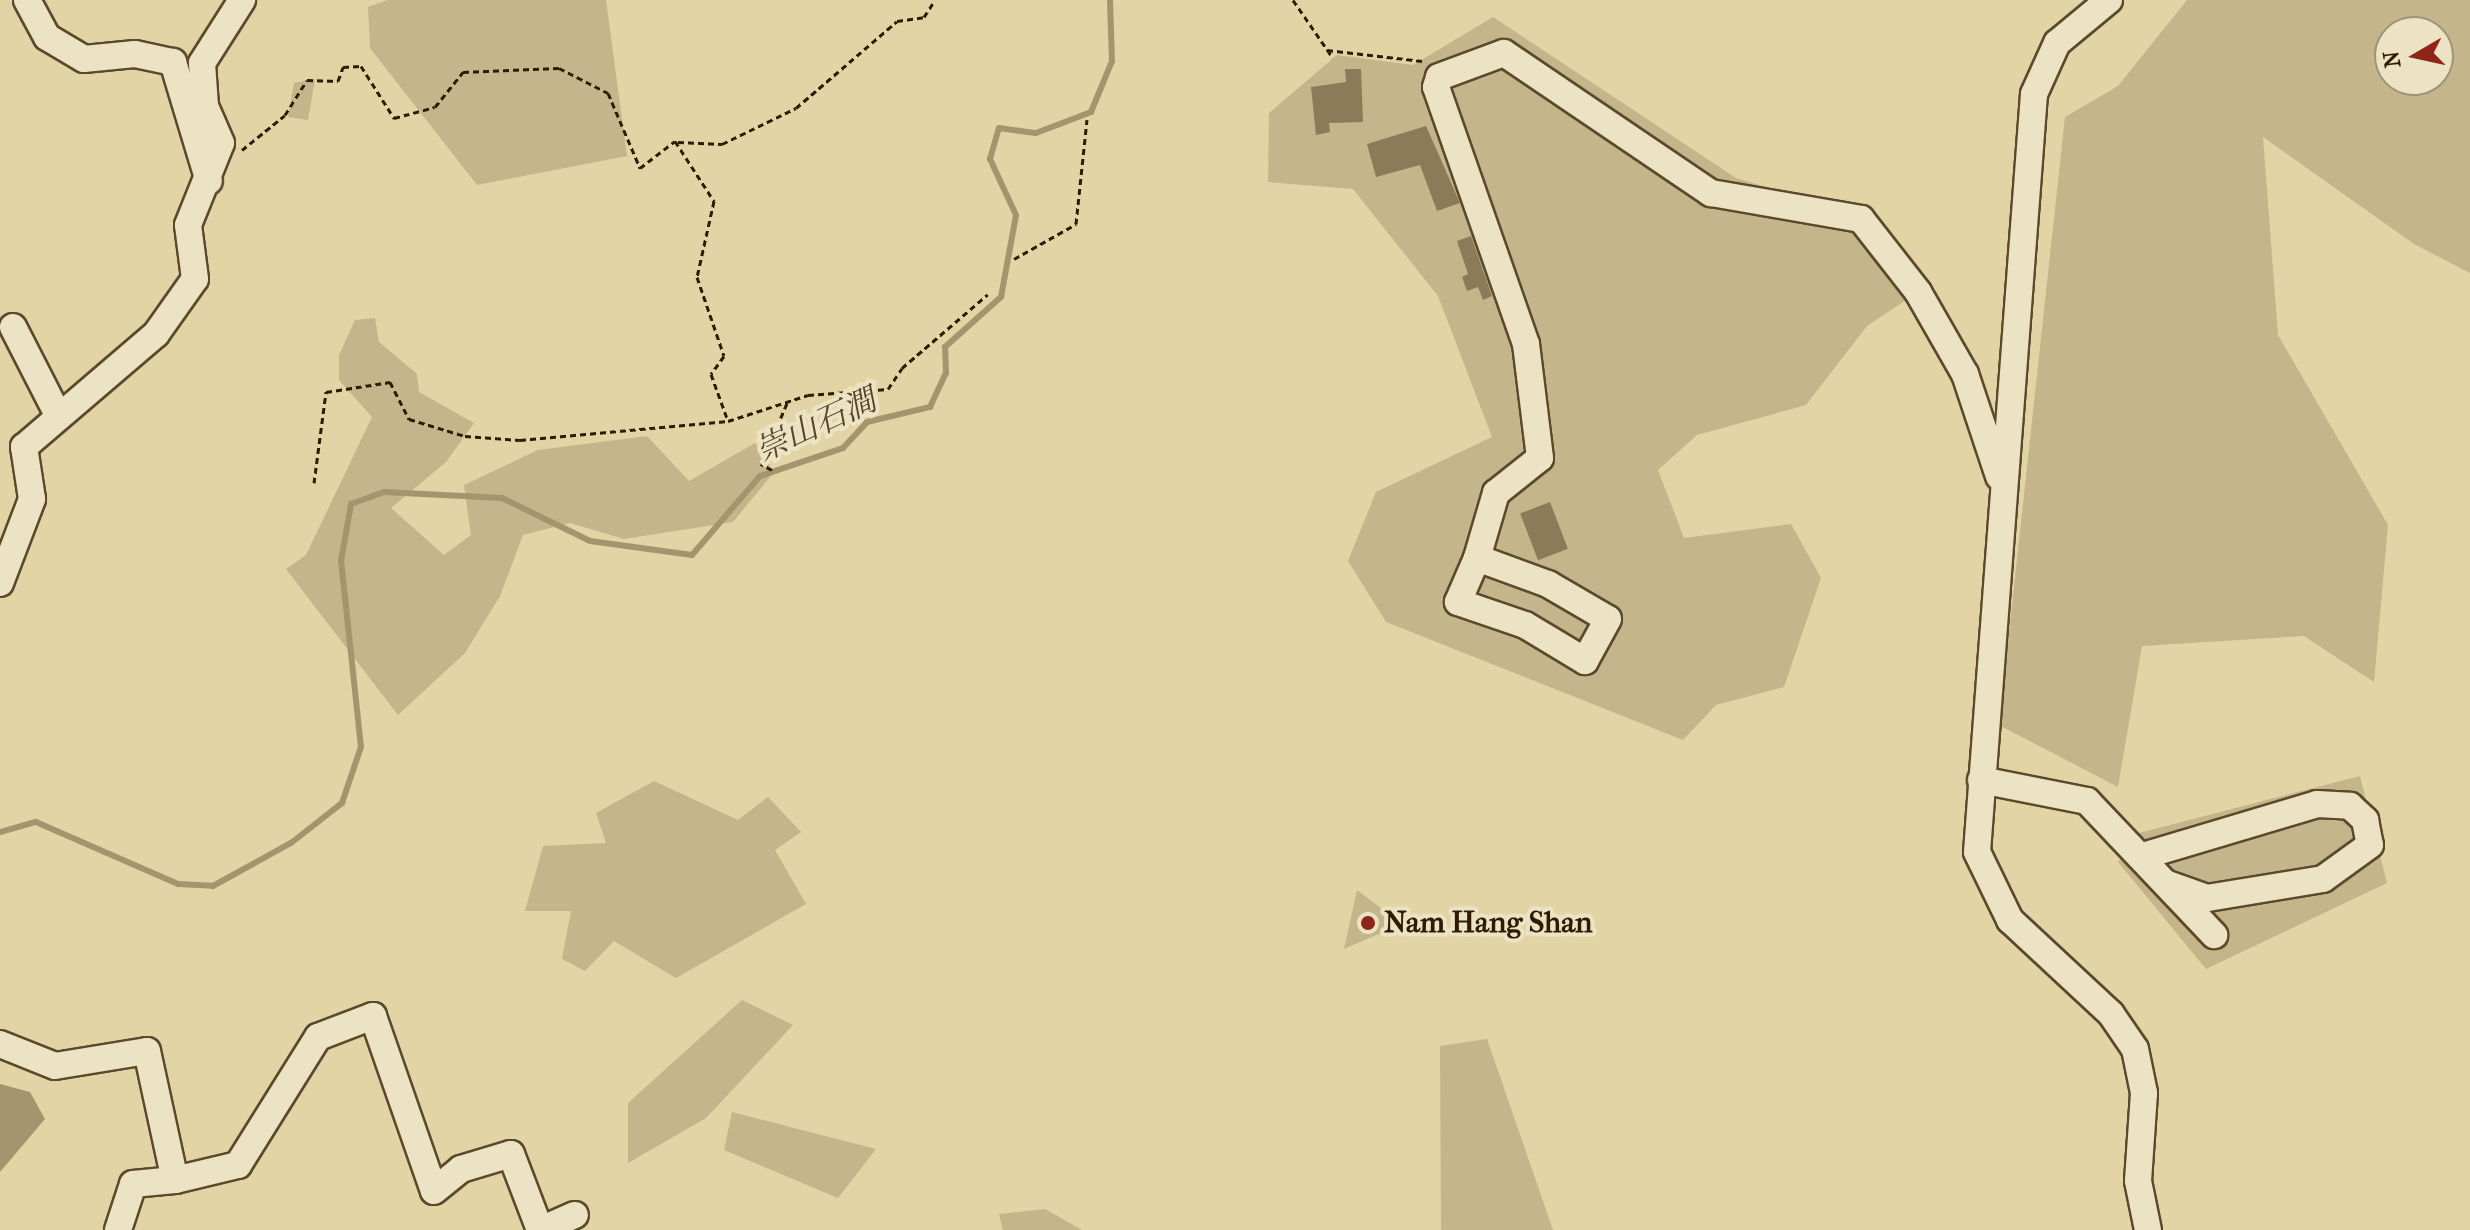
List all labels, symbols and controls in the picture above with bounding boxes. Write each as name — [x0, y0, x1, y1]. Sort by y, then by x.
north arrow — [2374, 16, 2454, 96]
text: N — [2378, 49, 2406, 70]
water label: 崇山石澗 — [750, 382, 882, 470]
place label: Nam Hang Shan — [1384, 905, 1592, 941]
marker: Nam Hang Shan — [1359, 914, 1377, 932]

